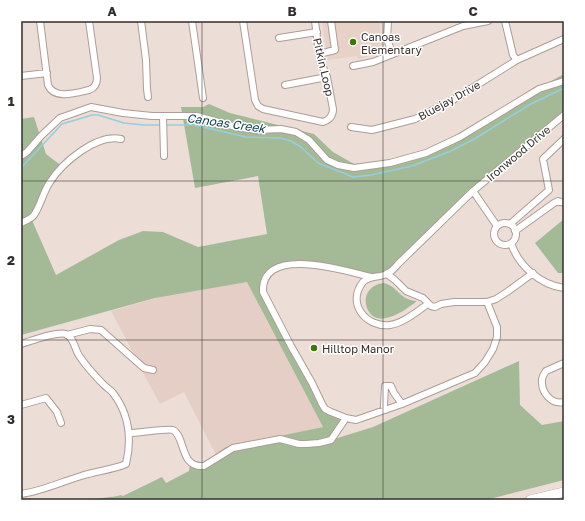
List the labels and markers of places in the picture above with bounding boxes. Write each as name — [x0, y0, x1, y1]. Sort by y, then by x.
place label: Canoas Elementary — [361, 30, 422, 56]
marker: Canoas Elementary — [348, 37, 358, 47]
place label: Hilltop Manor — [322, 342, 395, 355]
marker: Hilltop Manor — [309, 343, 319, 353]

